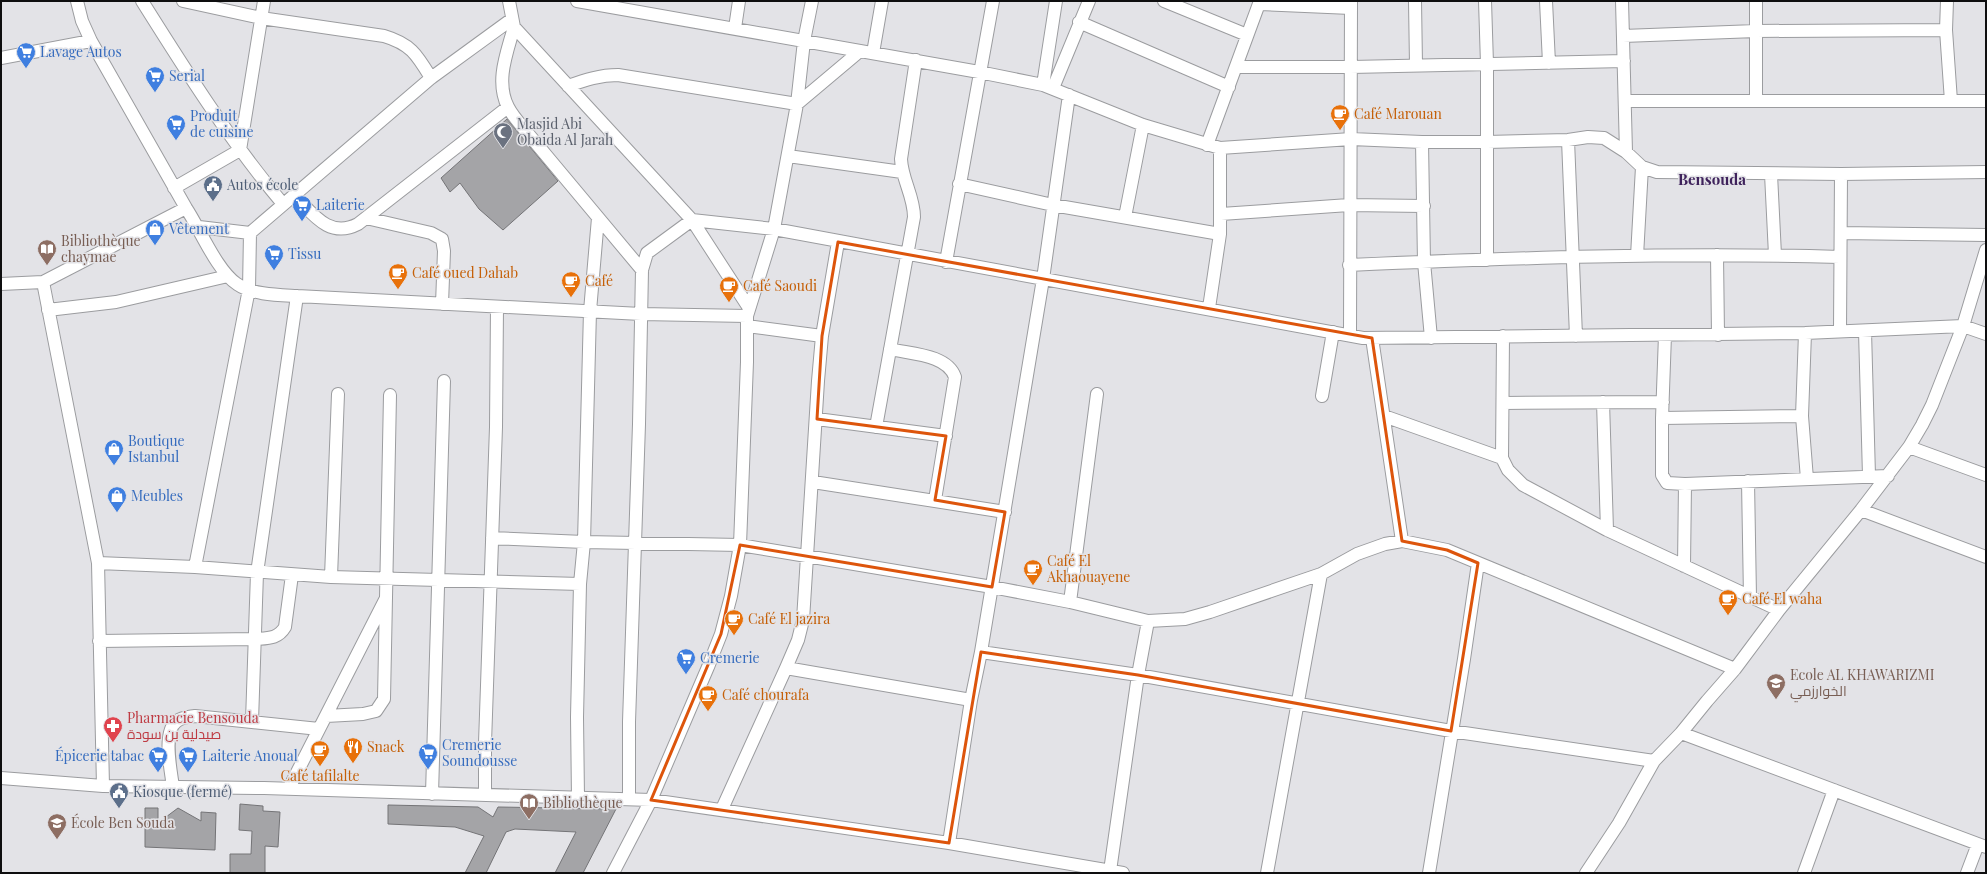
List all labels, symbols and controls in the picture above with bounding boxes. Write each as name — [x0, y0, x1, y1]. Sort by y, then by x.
supermarket icon: Lavage Autos — [15, 41, 37, 69]
place label: Lavage Autos — [40, 42, 122, 61]
supermarket icon: Serial — [144, 65, 166, 93]
place label: Serial — [169, 66, 205, 85]
cafe icon: Café Marouan — [1329, 103, 1351, 131]
place label: Café Marouan — [1354, 104, 1442, 123]
place label: Produit de cuisine — [190, 106, 254, 141]
supermarket icon: Produit de cuisine — [165, 113, 187, 141]
place label: Masjid Abi Obaida Al Jarah — [517, 114, 614, 149]
mosque icon: Masjid Abi Obaida Al Jarah — [492, 121, 514, 149]
district label: Bensouda — [1678, 169, 1746, 189]
public building icon: Autos école — [202, 174, 224, 202]
place label: Autos école — [226, 175, 298, 194]
supermarket icon: Laiterie — [291, 194, 313, 222]
place label: Laiterie — [316, 195, 365, 214]
shop icon: Vêtement — [144, 218, 166, 246]
place label: Vêtement — [168, 219, 230, 238]
place label: Bibliothèque chaymae — [61, 231, 141, 266]
library icon: Bibliothèque chaymae — [36, 238, 58, 266]
supermarket icon: Tissu — [263, 243, 285, 271]
place label: Tissu — [288, 244, 321, 263]
cafe icon: Café oued Dahab — [387, 262, 409, 290]
place label: Café oued Dahab — [412, 263, 518, 282]
cafe icon: Café — [560, 270, 582, 298]
place label: Café — [585, 271, 613, 290]
cafe icon: Café Saoudi — [718, 275, 740, 303]
place label: Café Saoudi — [743, 276, 817, 295]
place label: Boutique Istanbul — [128, 431, 185, 466]
shop icon: Boutique Istanbul — [103, 438, 125, 466]
shop icon: Meubles — [106, 485, 128, 513]
place label: Meubles — [131, 486, 183, 505]
place label: Café El Akhaouayene — [1046, 551, 1130, 586]
cafe icon: Café El Akhaouayene — [1022, 558, 1044, 586]
cafe icon: Café El waha — [1717, 588, 1739, 616]
place label: Café El waha — [1742, 589, 1822, 608]
cafe icon: Café El jazira — [723, 608, 745, 636]
place label: Café El jazira — [748, 609, 830, 628]
supermarket icon: Cremerie — [675, 647, 697, 675]
place label: Cremerie — [700, 648, 760, 667]
place label: Ecole AL KHAWARIZMI الخوارزمي — [1790, 665, 1935, 703]
school or university icon: Ecole AL KHAWARIZMI الخوارزمي — [1765, 672, 1787, 700]
cafe icon: Café chourafa — [697, 684, 719, 712]
place label: Café chourafa — [722, 685, 809, 704]
place label: Pharmacie Bensouda صيدلية بن سودة — [127, 708, 259, 743]
pharmacy icon: Pharmacie Bensouda صيدلية بن سودة — [102, 715, 124, 743]
place label: Cremerie Soundousse — [442, 735, 517, 770]
restaurant icon: Snack — [342, 736, 364, 764]
place label: Snack — [367, 737, 405, 756]
cafe icon: Café tafilalte — [309, 739, 331, 767]
supermarket icon: Cremerie Soundousse — [417, 742, 439, 770]
supermarket icon: Épicerie tabac — [147, 745, 169, 773]
supermarket icon: Laiterie Anoual — [177, 745, 199, 773]
place label: Épicerie tabac — [55, 746, 144, 765]
place label: Laiterie Anoual — [202, 746, 298, 765]
place label: Café tafilalte — [280, 766, 360, 785]
public building icon: Kiosque (fermé) — [108, 781, 130, 809]
place label: Kiosque (fermé) — [133, 782, 232, 801]
library icon: Bibliothèque — [518, 792, 540, 820]
place label: Bibliothèque — [543, 793, 623, 812]
school or university icon: École Ben Souda — [46, 812, 68, 840]
place label: École Ben Souda — [71, 813, 174, 832]

